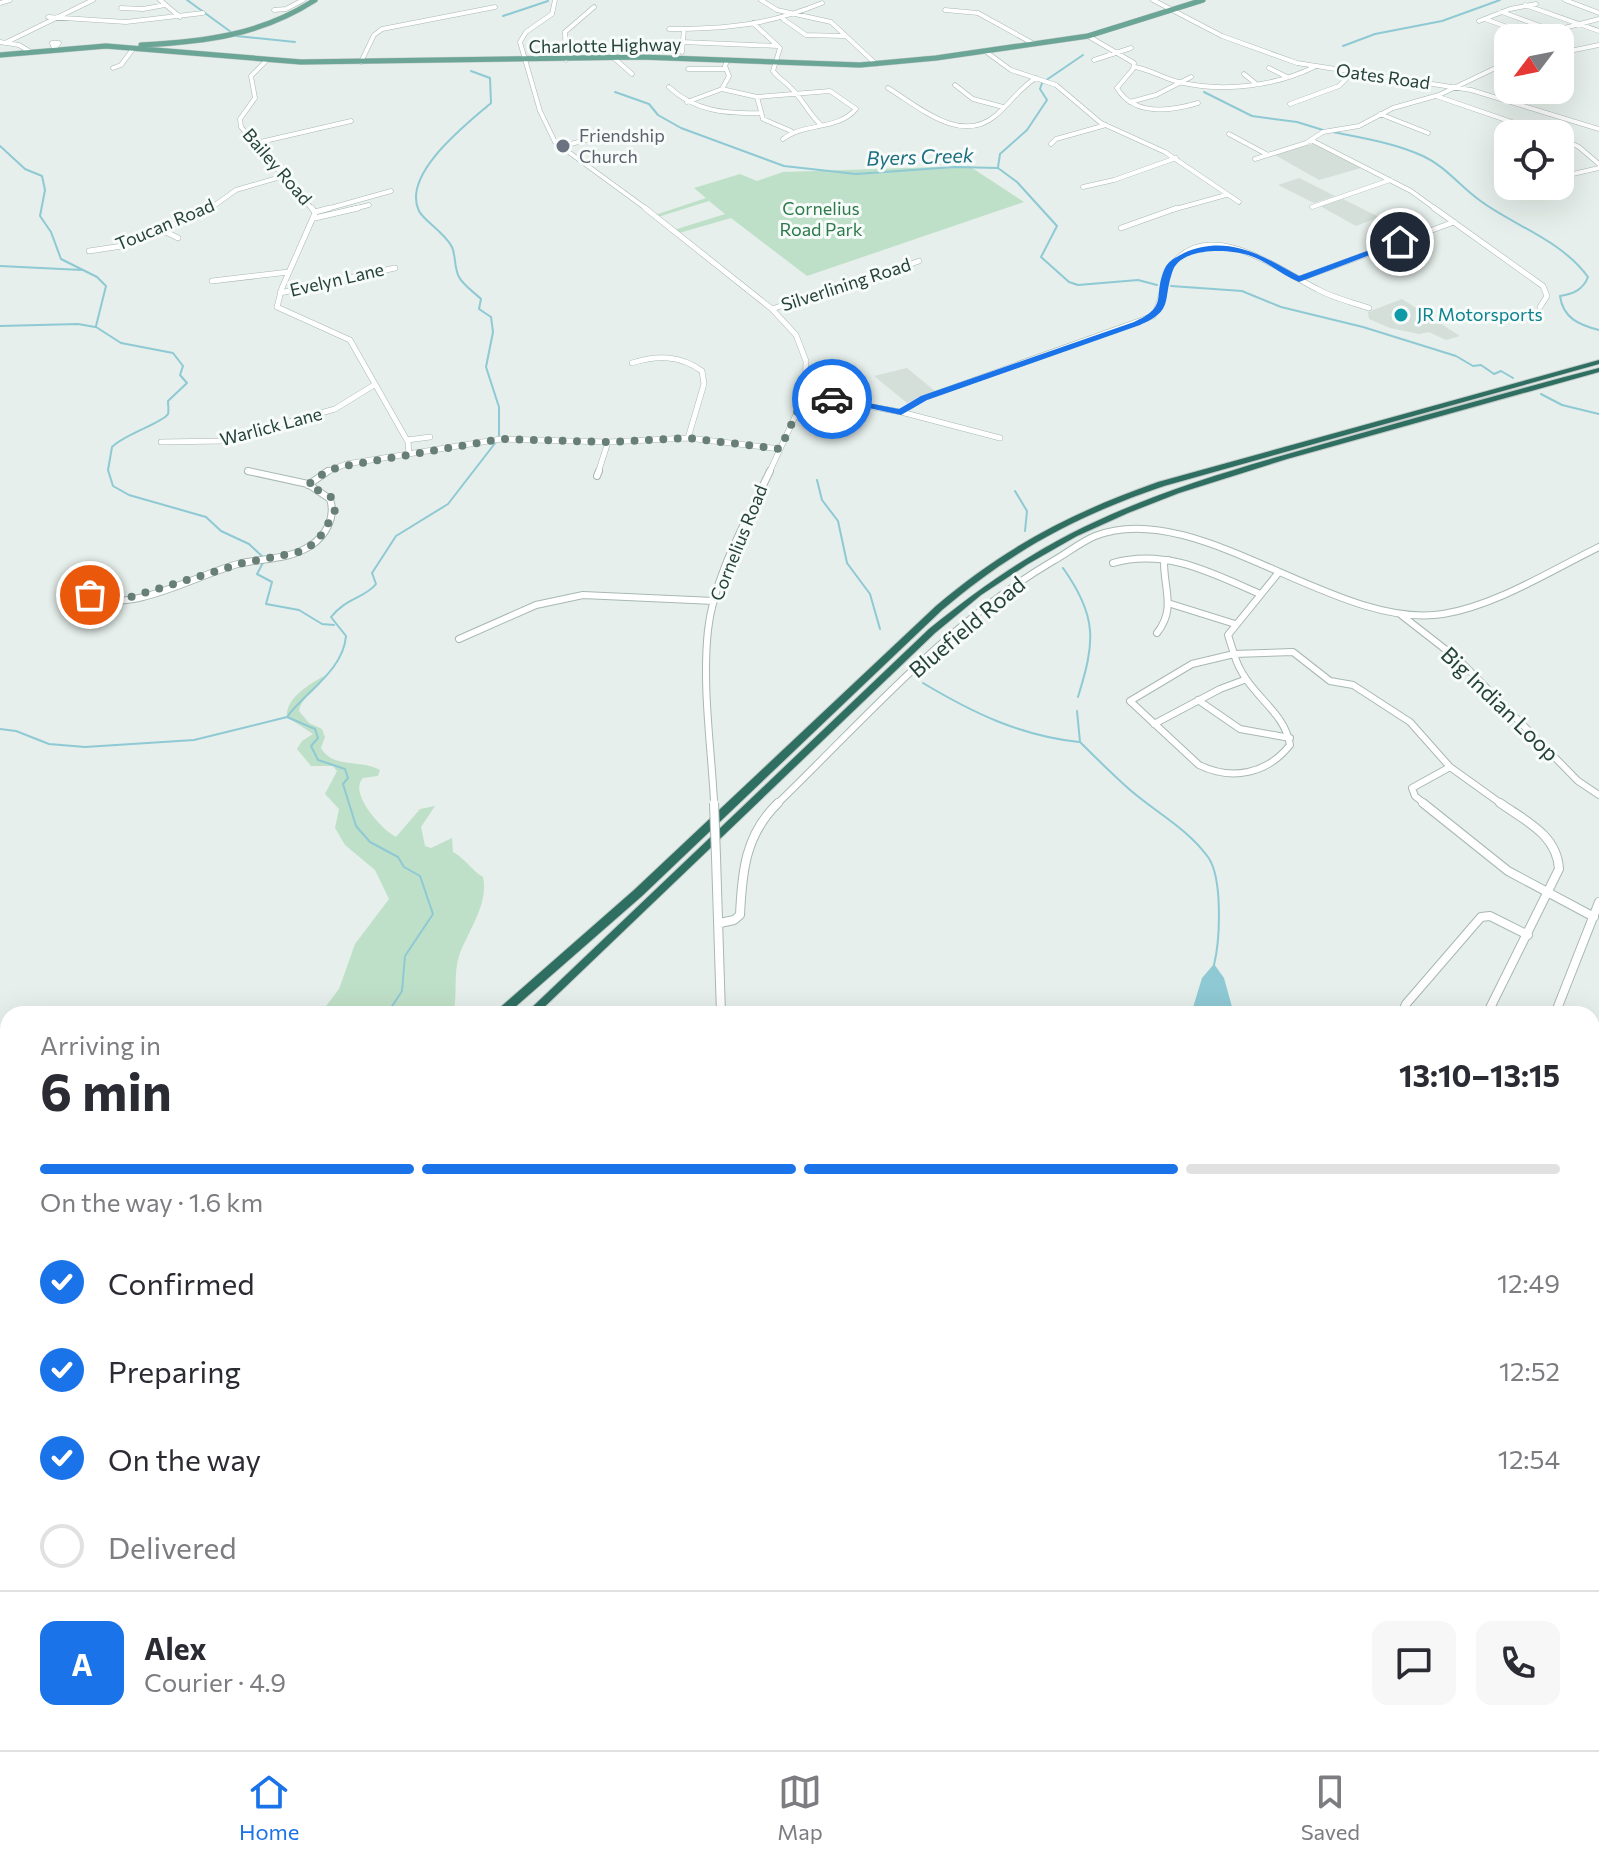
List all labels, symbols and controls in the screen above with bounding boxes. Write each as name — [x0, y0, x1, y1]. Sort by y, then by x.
north arrow — [1494, 24, 1574, 104]
map controls — [1494, 24, 1574, 200]
street label: Charlotte Highway — [528, 33, 682, 57]
street label: Oates Road — [1335, 59, 1431, 93]
button: locate — [1494, 120, 1574, 200]
street label: Bailey Road — [239, 124, 317, 209]
place label: Friendship Church — [579, 124, 665, 167]
marker: Friendship Church — [554, 137, 572, 155]
water label: Byers Creek — [866, 142, 975, 170]
street label: Toucan Road — [112, 193, 217, 255]
park label: Cornelius Road Park — [779, 197, 863, 240]
pin — [1366, 208, 1434, 276]
icon: home — [1378, 220, 1422, 264]
street label: Silverlining Road — [778, 253, 913, 315]
street label: Evelyn Lane — [288, 258, 386, 301]
place label: JR Motorsports — [1417, 303, 1543, 325]
marker: JR Motorsports — [1392, 306, 1410, 324]
courier — [792, 359, 872, 439]
icon: car — [810, 377, 854, 421]
street label: Warlick Lane — [217, 402, 324, 450]
street label: Cornelius Road — [705, 481, 771, 604]
pin — [56, 561, 124, 629]
street label: Bluefield Road — [903, 570, 1030, 683]
icon: bag — [68, 573, 112, 617]
street label: Big Indian Loop — [1436, 641, 1565, 767]
text: Arriving in — [40, 1029, 161, 1060]
text: 13:10–13:15 — [1399, 1056, 1560, 1093]
text: 6 min — [40, 1058, 172, 1122]
text: On the way · 1.6 km — [40, 1186, 263, 1217]
icon: check — [40, 1260, 84, 1304]
text: Confirmed — [108, 1264, 255, 1301]
text: 12:49 — [1497, 1267, 1560, 1298]
icon: check — [40, 1348, 84, 1392]
text: Preparing — [108, 1352, 241, 1389]
text: 12:52 — [1499, 1355, 1560, 1386]
icon: check — [40, 1436, 84, 1480]
text: On the way — [108, 1440, 261, 1477]
text: 12:54 — [1498, 1443, 1560, 1474]
text: Delivered — [108, 1528, 237, 1565]
button: chat — [1372, 1621, 1456, 1705]
button: phone — [1476, 1621, 1560, 1705]
text: Alex — [144, 1629, 207, 1666]
text: A — [71, 1645, 93, 1682]
text: Courier · 4.9 — [144, 1666, 286, 1697]
tab: Home — [239, 1770, 299, 1845]
tab: Map — [777, 1770, 823, 1845]
tab: Saved — [1301, 1770, 1360, 1845]

